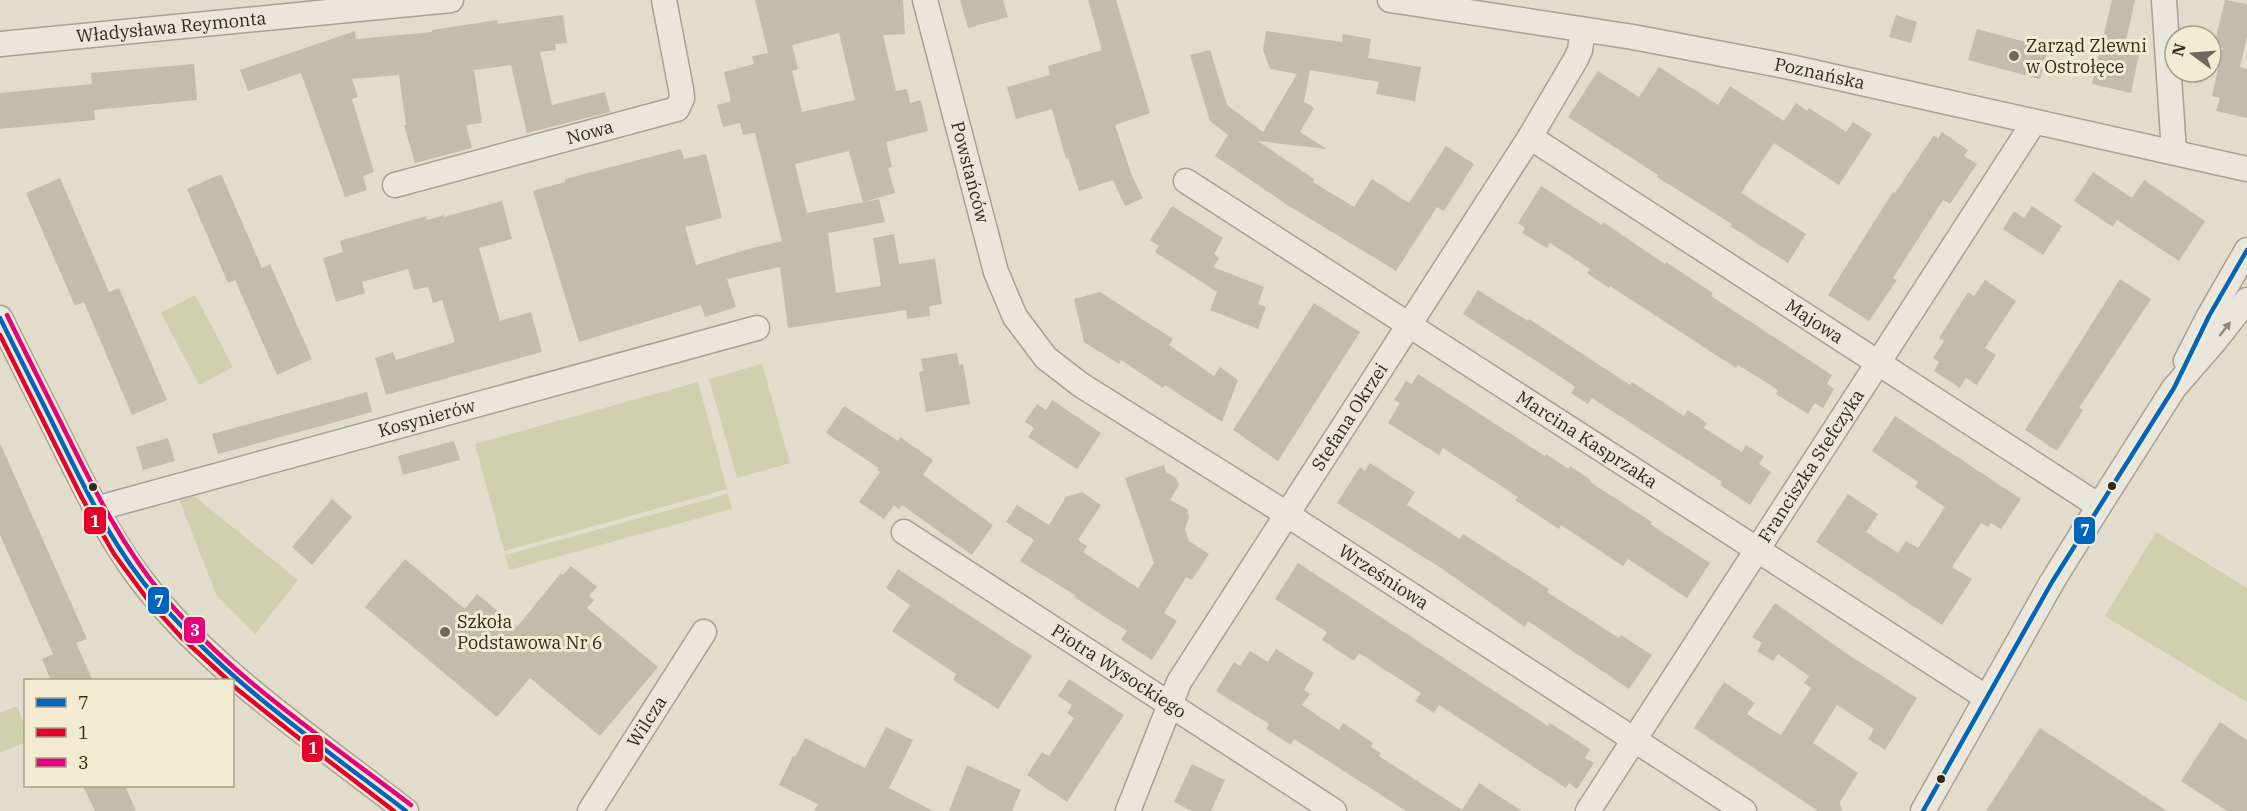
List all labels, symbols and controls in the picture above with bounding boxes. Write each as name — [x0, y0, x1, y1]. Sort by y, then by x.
street label: Władysława Reymonta — [75, 6, 268, 48]
north arrow — [2163, 24, 2223, 84]
place label: Zarząd Zlewni w Ostrołęce — [2026, 34, 2147, 78]
text: N — [2167, 41, 2190, 59]
marker: Zarząd Zlewni w Ostrołęce — [2007, 49, 2021, 63]
street label: Poznańska — [1773, 52, 1867, 94]
street label: Nowa — [564, 115, 616, 149]
street label: Powstańców — [946, 119, 995, 226]
street label: Majowa — [1781, 294, 1848, 348]
one-way arrow — [2219, 321, 2231, 336]
street label: Stefana Okrzei — [1306, 358, 1393, 475]
street label: Franciszka Stefczyka — [1753, 384, 1869, 547]
street label: Marcina Kasprzaka — [1512, 385, 1662, 493]
street label: Kosynierów — [376, 394, 478, 442]
unlabelled marker — [2106, 480, 2118, 492]
unlabelled marker — [87, 481, 99, 493]
line badge: 1 — [83, 506, 107, 535]
text: 1 — [90, 511, 100, 531]
line badge: 7 — [2073, 516, 2096, 545]
text: 7 — [2080, 520, 2090, 540]
street label: Wrześniowa — [1334, 539, 1434, 615]
line badge: 7 — [147, 586, 170, 615]
text: 7 — [154, 591, 164, 611]
place label: Szkoła Podstawowa Nr 6 — [457, 610, 603, 654]
line badge: 3 — [183, 616, 206, 644]
street label: Piotra Wysockiego — [1047, 619, 1191, 723]
text: 3 — [190, 620, 200, 640]
marker: Szkoła Podstawowa Nr 6 — [438, 625, 452, 639]
legend — [24, 679, 234, 787]
text: 7 — [78, 691, 89, 714]
street label: Wilcza — [622, 691, 671, 751]
text: 1 — [78, 721, 89, 744]
line badge: 1 — [301, 734, 324, 763]
text: 1 — [308, 738, 318, 758]
text: 3 — [78, 751, 89, 774]
unlabelled marker — [1935, 773, 1947, 785]

